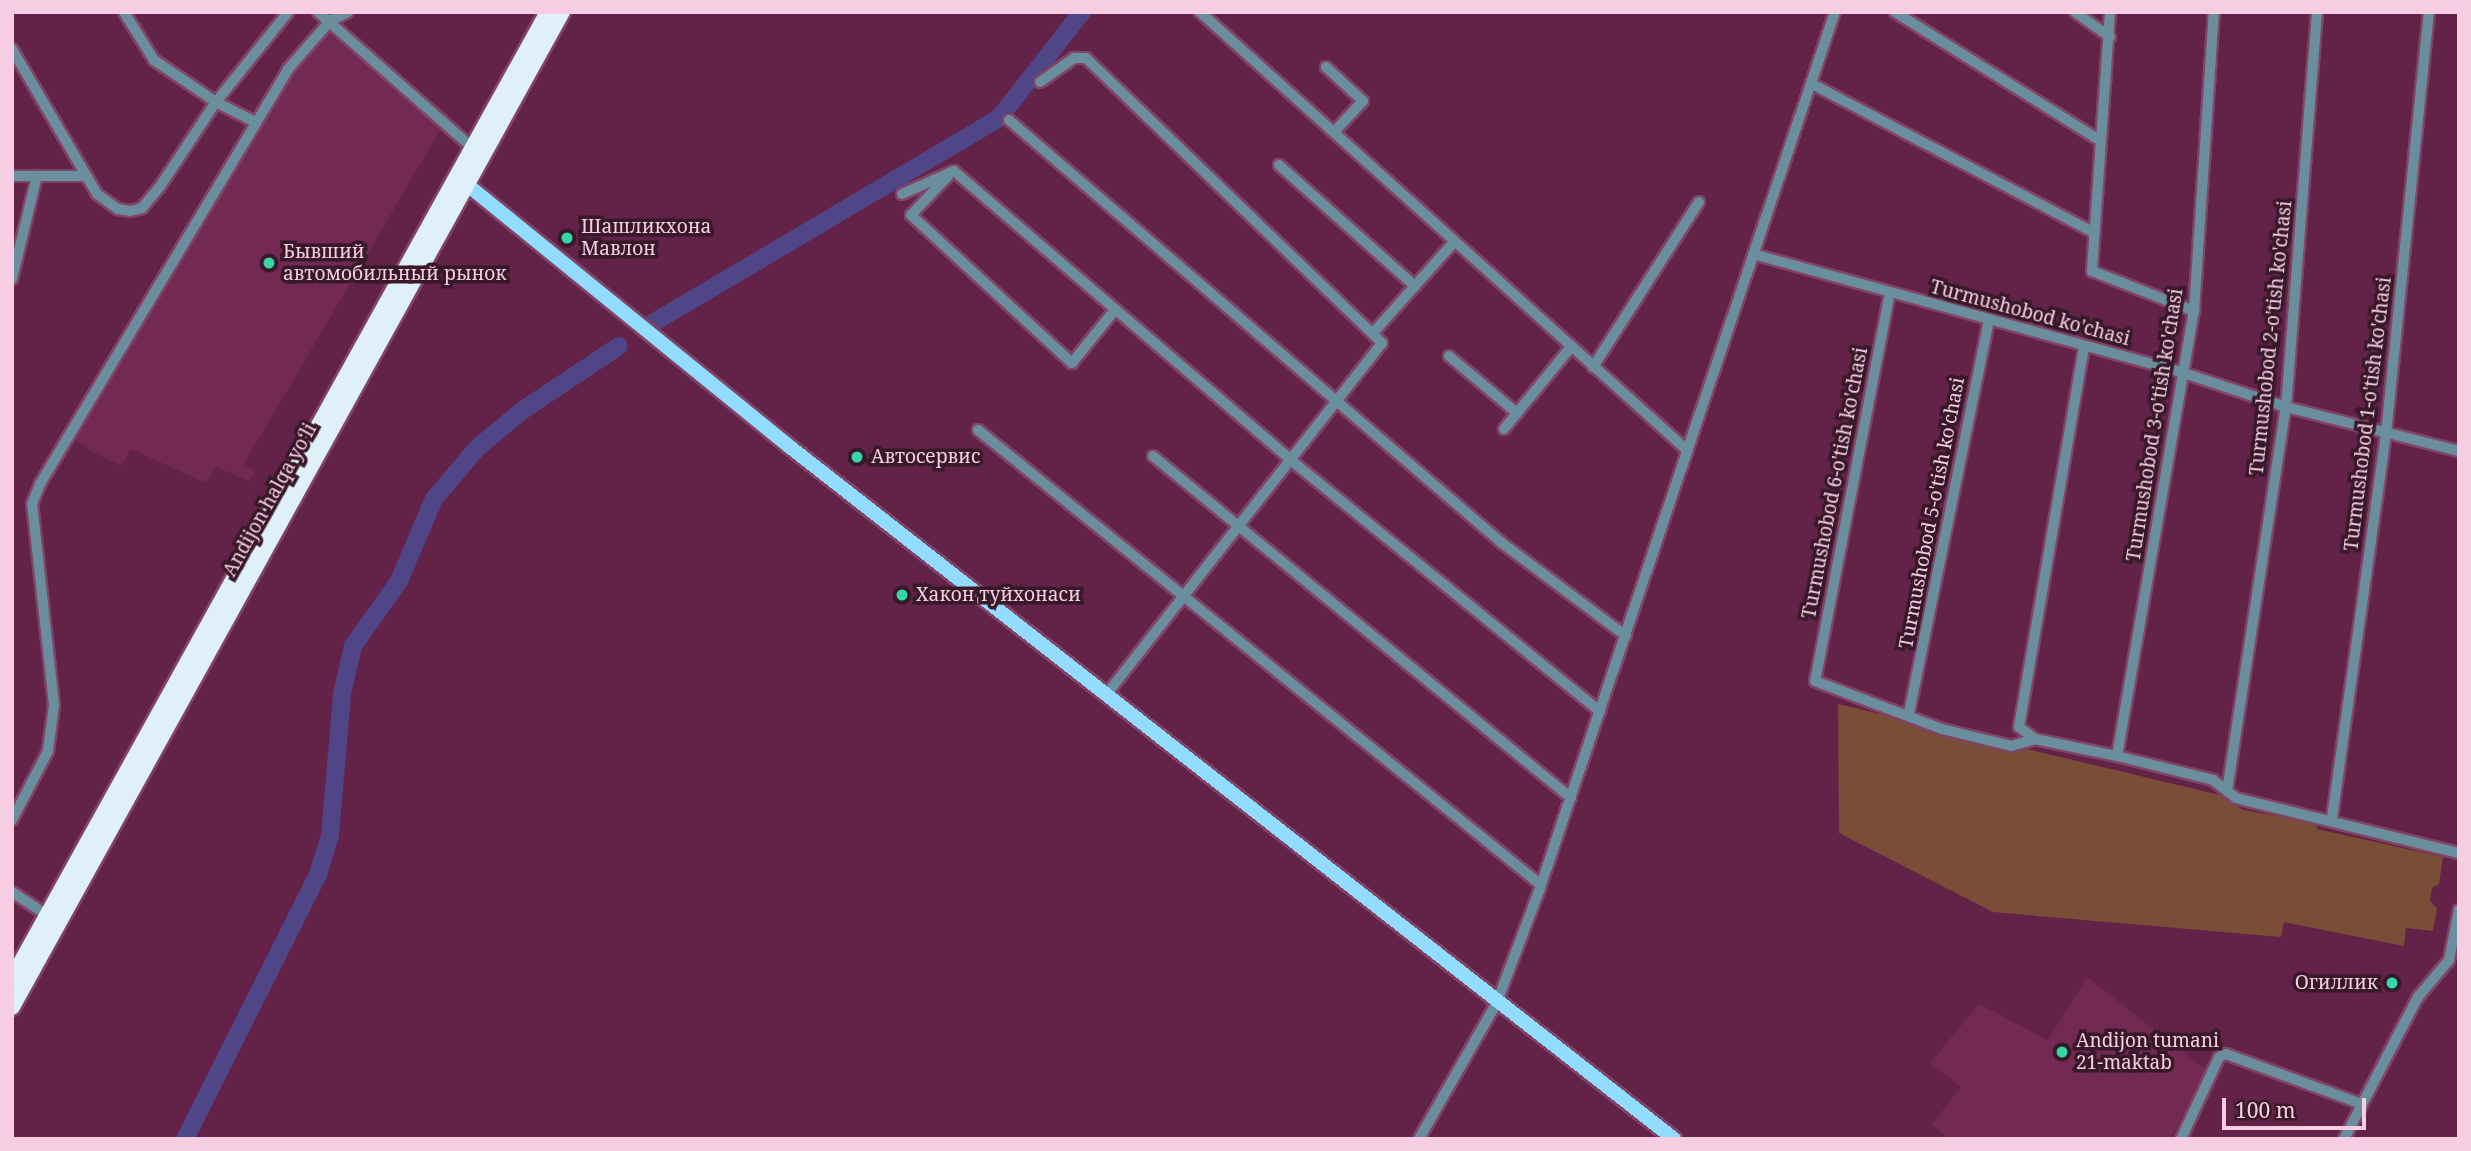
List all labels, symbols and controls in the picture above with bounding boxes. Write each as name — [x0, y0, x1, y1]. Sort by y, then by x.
street label: Turmushobod 2-o'tish ko'chasi — [2245, 200, 2297, 476]
place label: Шашликхона Мавлон — [581, 216, 711, 260]
marker: Шашликхона Мавлон — [559, 230, 575, 246]
place label: Бывший автомобильный рынок — [283, 241, 506, 285]
marker: Бывший автомобильный рынок — [261, 255, 277, 271]
street label: Turmushobod ko'chasi — [1928, 275, 2132, 351]
street label: Turmushobod 1-o'tish ko'chasi — [2340, 276, 2396, 552]
street label: Turmushobod 3-o'tish ko'chasi — [2122, 287, 2188, 563]
street label: Turmushobod 6-o'tish ko'chasi — [1798, 345, 1872, 621]
street label: Turmushobod 5-o'tish ko'chasi — [1895, 375, 1969, 651]
street label: Andijon halqa yo‘li — [218, 419, 322, 581]
place label: Автосервис — [871, 446, 980, 468]
marker: Автосервис — [849, 449, 865, 465]
place label: Хакон туйхонаси — [916, 584, 1081, 606]
marker: Хакон туйхонаси — [894, 587, 910, 603]
place label: Огиллик — [2295, 972, 2378, 994]
marker: Огиллик — [2384, 975, 2400, 991]
place label: Andijon tumani 21-maktab — [2076, 1030, 2219, 1074]
marker: Andijon tumani 21-maktab — [2054, 1044, 2070, 1060]
scale bar — [2226, 1084, 2370, 1128]
text: 100 m — [2235, 1096, 2296, 1124]

